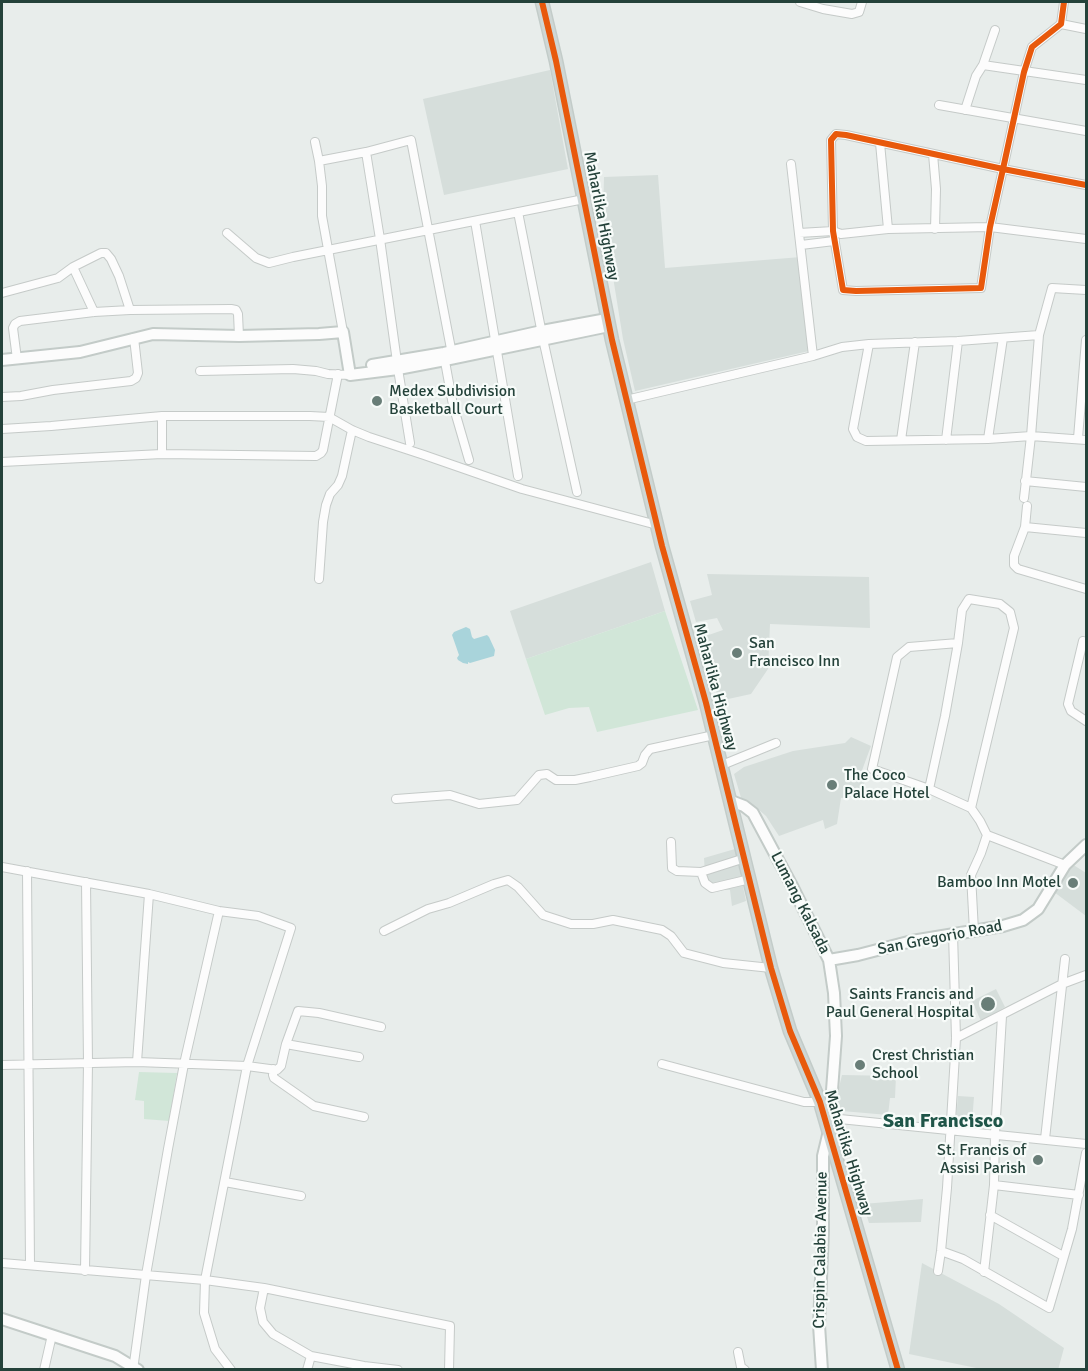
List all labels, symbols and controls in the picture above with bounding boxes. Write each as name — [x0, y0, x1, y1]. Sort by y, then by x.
street label: Maharlika Highway — [579, 150, 623, 282]
place label: Medex Subdivision Basketball Court — [389, 382, 516, 420]
marker: Medex Subdivision Basketball Court — [370, 394, 384, 408]
street label: Maharlika Highway — [689, 621, 741, 753]
place label: San Francisco Inn — [749, 634, 840, 672]
marker: San Francisco Inn — [730, 646, 744, 660]
place label: The Coco Palace Hotel — [844, 766, 930, 804]
marker: The Coco Palace Hotel — [825, 778, 839, 792]
street label: Lumang Kalsada — [766, 849, 834, 957]
place label: Bamboo Inn Motel — [937, 873, 1061, 893]
marker: Bamboo Inn Motel — [1066, 876, 1080, 890]
street label: San Gregorio Road — [876, 917, 1004, 959]
place label: Saints Francis and Paul General Hospital — [826, 985, 974, 1023]
marker: Saints Francis and Paul General Hospital — [979, 995, 997, 1013]
place label: Crest Christian School — [872, 1046, 974, 1084]
marker: Crest Christian School — [853, 1058, 867, 1072]
street label: Maharlika Highway — [820, 1087, 876, 1219]
district label: San Francisco — [883, 1110, 1003, 1134]
place label: St. Francis of Assisi Parish — [937, 1141, 1026, 1179]
marker: St. Francis of Assisi Parish — [1031, 1153, 1045, 1167]
street label: Crispin Calabia Avenue — [810, 1171, 832, 1329]

